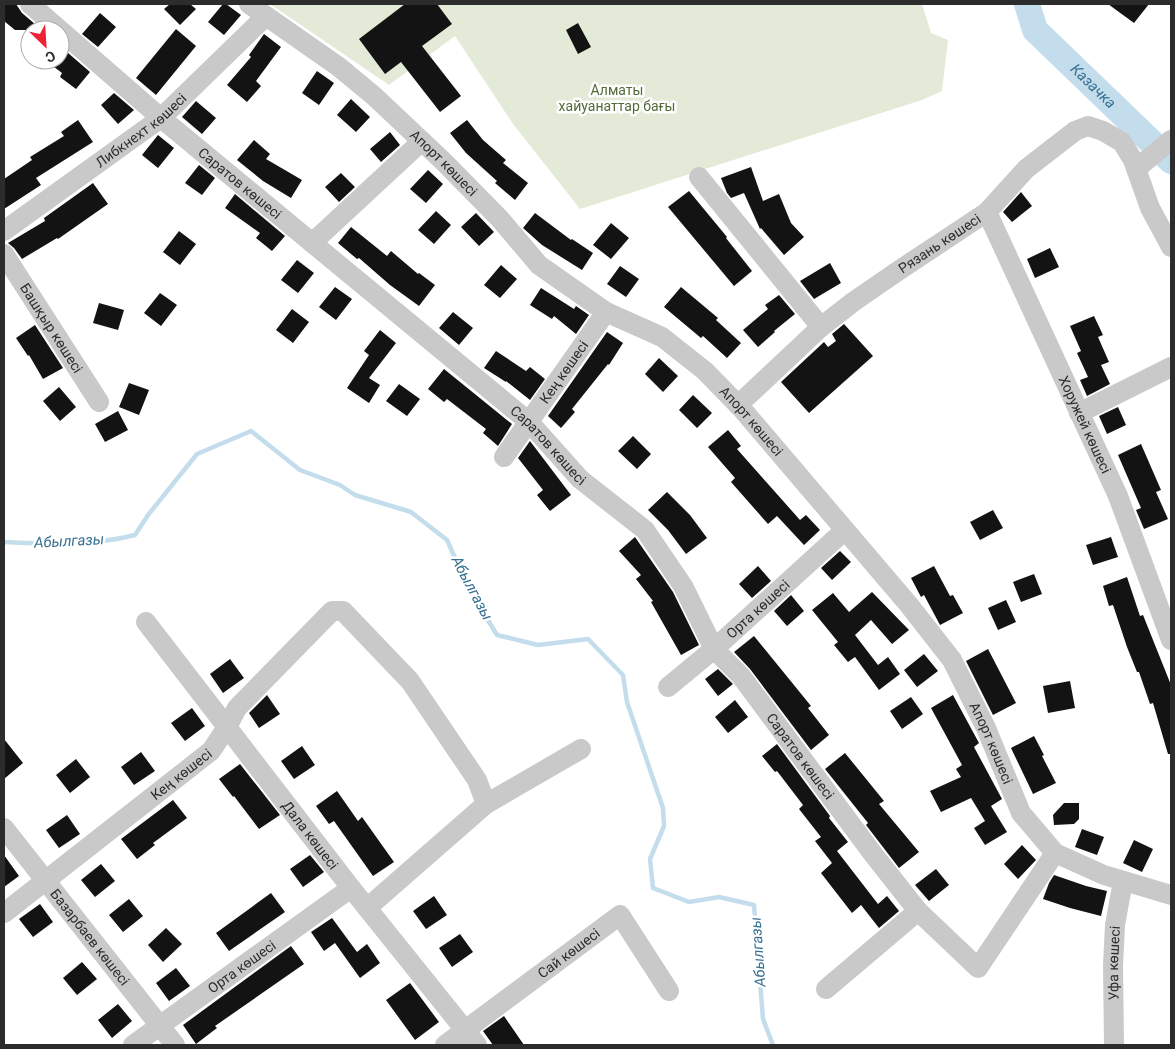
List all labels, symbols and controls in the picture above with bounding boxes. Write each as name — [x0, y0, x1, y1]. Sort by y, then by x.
north arrow — [20, 20, 70, 70]
text: С — [43, 48, 58, 66]
water label: Казачка — [1067, 60, 1120, 112]
park label: Алматы хайуанаттар бағы — [559, 82, 675, 114]
street label: Либкнехт көшесі — [92, 90, 190, 171]
street label: Апорт көшесі — [407, 126, 481, 199]
street label: Саратов көшесі — [195, 144, 285, 222]
street label: Рязань көшесі — [895, 210, 984, 276]
street label: Башқыр көшесі — [17, 280, 86, 376]
street label: Кең көшесі — [536, 337, 591, 406]
street label: Хоружей көшесі — [1056, 373, 1114, 476]
street label: Апорт көшесі — [716, 383, 786, 459]
street label: Саратов көшесі — [507, 402, 589, 488]
water label: Абылгазы — [33, 530, 104, 552]
water label: Абылгазы — [447, 552, 496, 623]
street label: Орта көшесі — [723, 576, 793, 642]
street label: Апорт көшесі — [966, 699, 1016, 786]
street label: Саратов көшесі — [763, 710, 838, 802]
street label: Кең көшесі — [147, 745, 215, 803]
street label: Дала көшесі — [279, 798, 342, 873]
street label: Базарбаев көшесі — [47, 886, 133, 989]
water label: Абылгазы — [747, 916, 769, 989]
street label: Сай көшесі — [534, 925, 603, 981]
street label: Уфа көшесі — [1105, 925, 1123, 1000]
street label: Орта көшесі — [205, 937, 279, 996]

